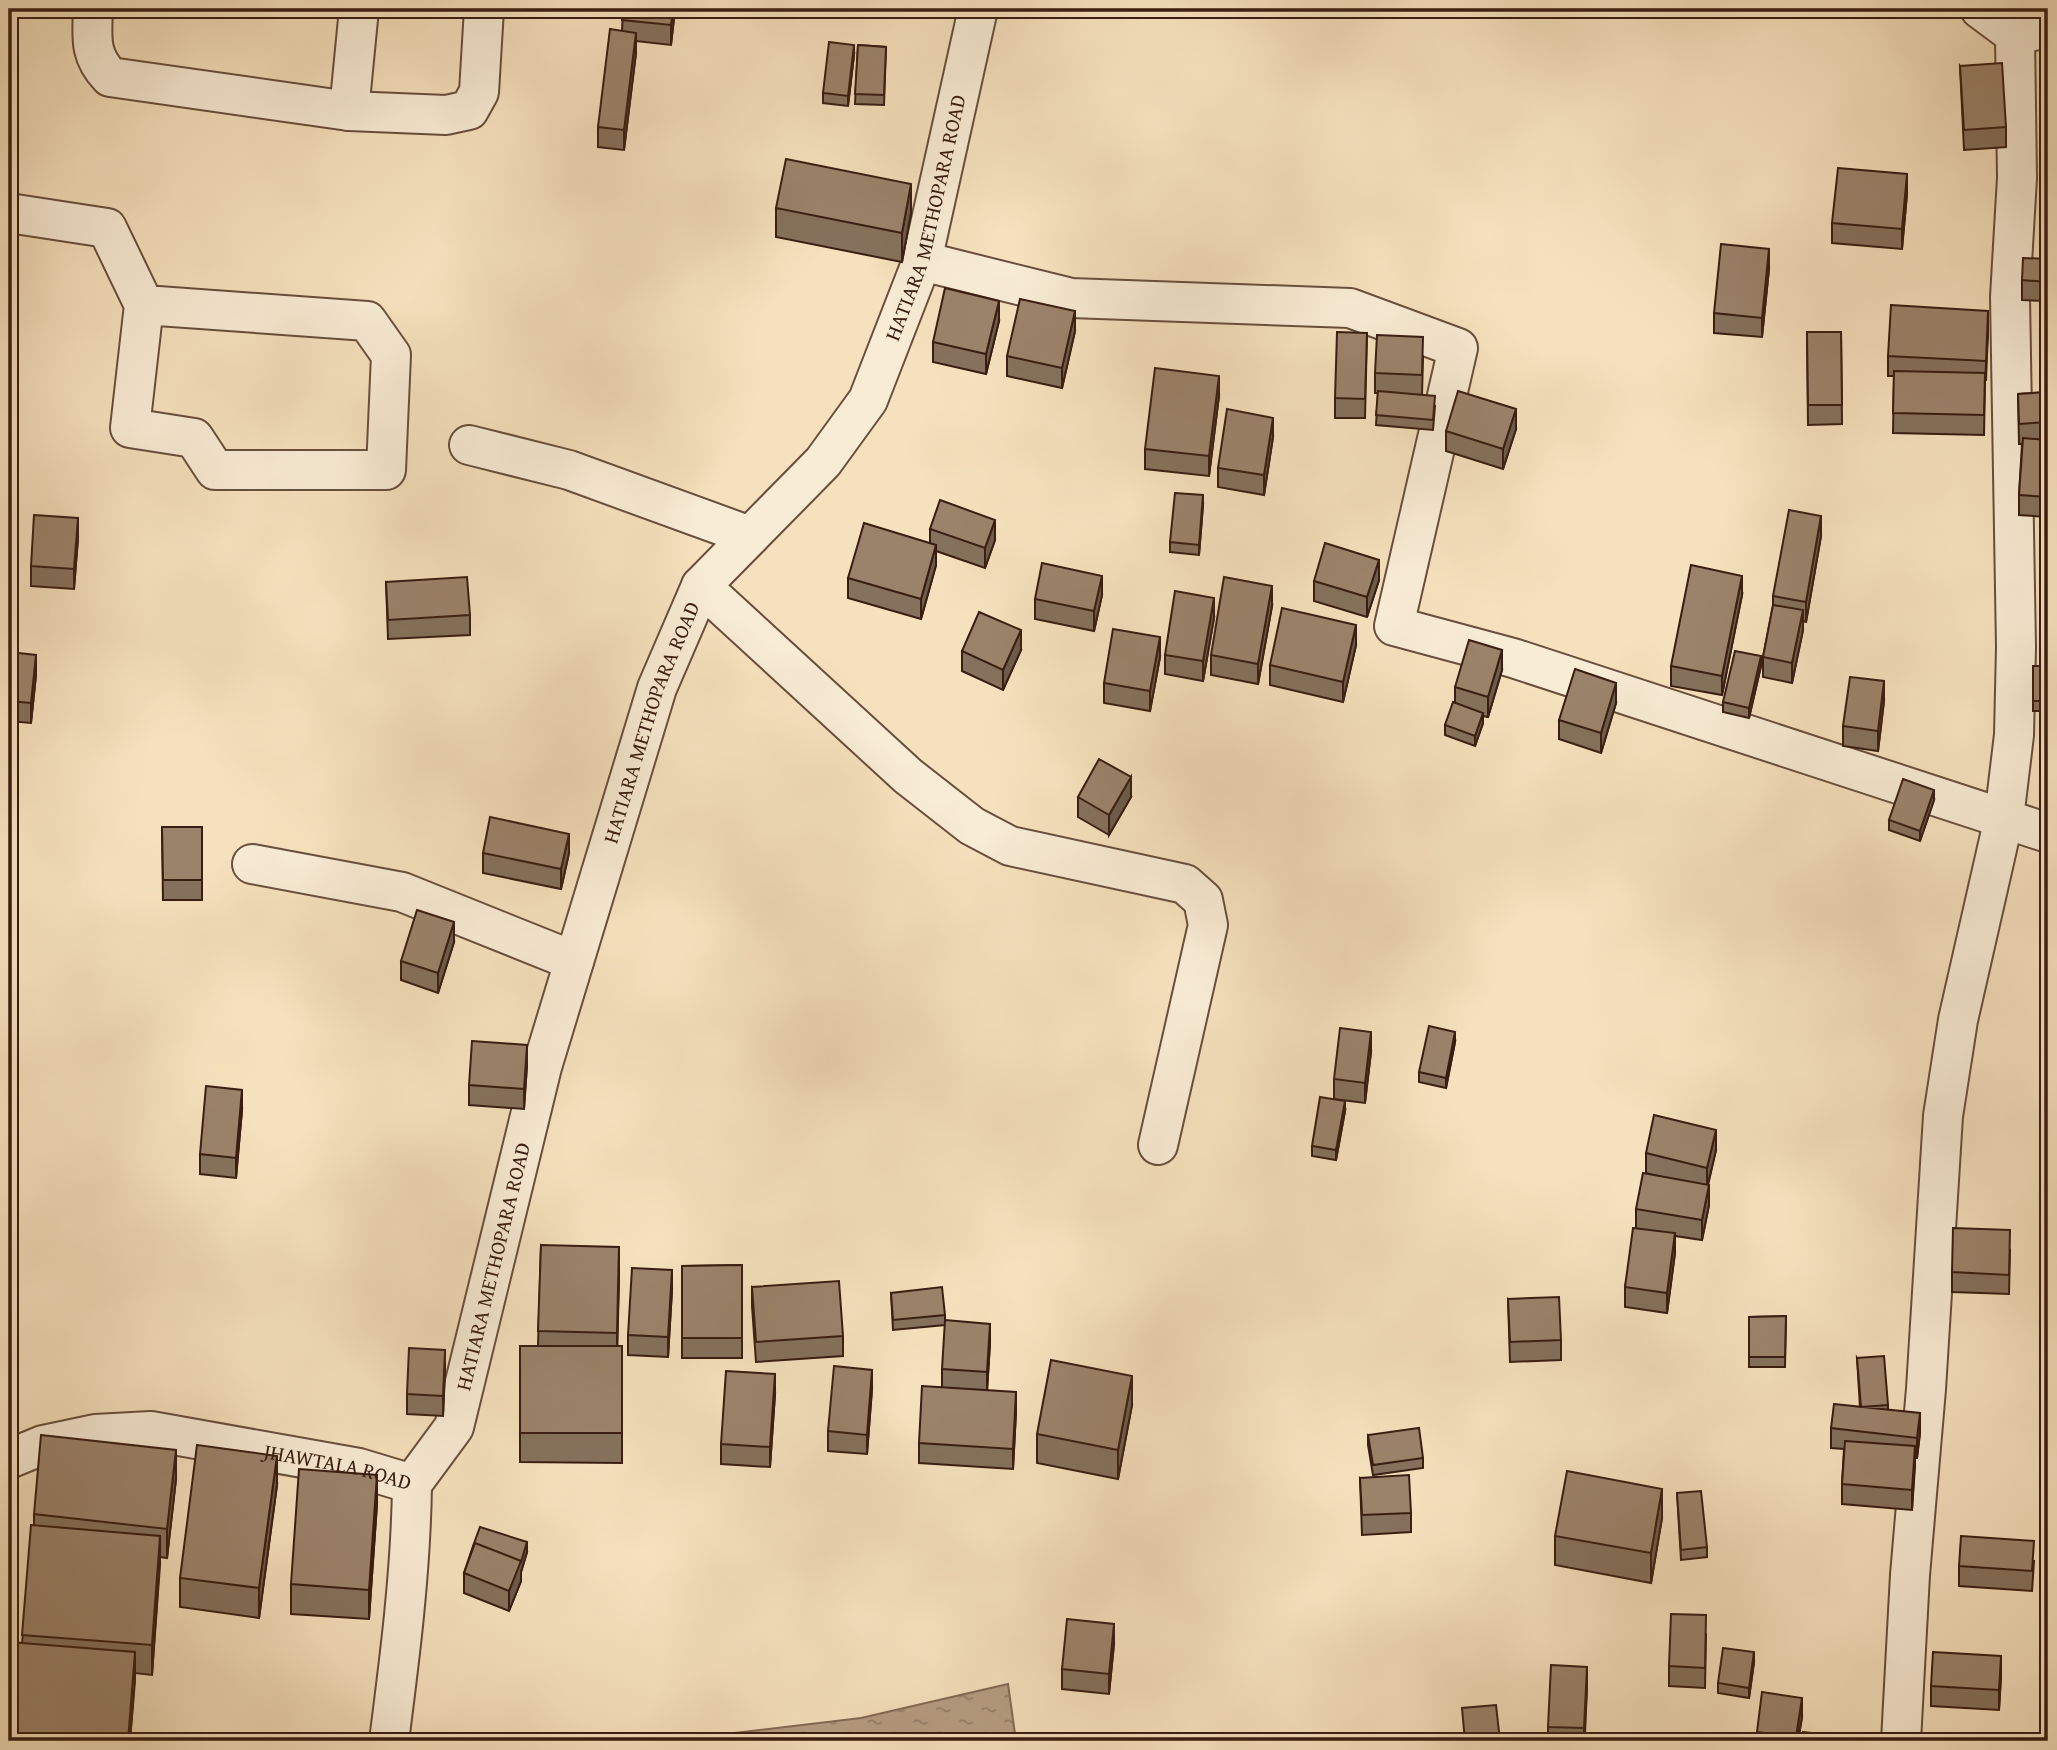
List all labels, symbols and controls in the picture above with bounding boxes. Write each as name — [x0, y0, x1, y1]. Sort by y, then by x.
street label: HATIARA METHOPARA ROAD — [876, 92, 974, 345]
street label: HATIARA METHOPARA ROAD — [595, 596, 708, 847]
street label: HATIARA METHOPARA ROAD — [447, 1139, 538, 1394]
street label: JHAWTALA ROAD — [258, 1435, 415, 1498]

